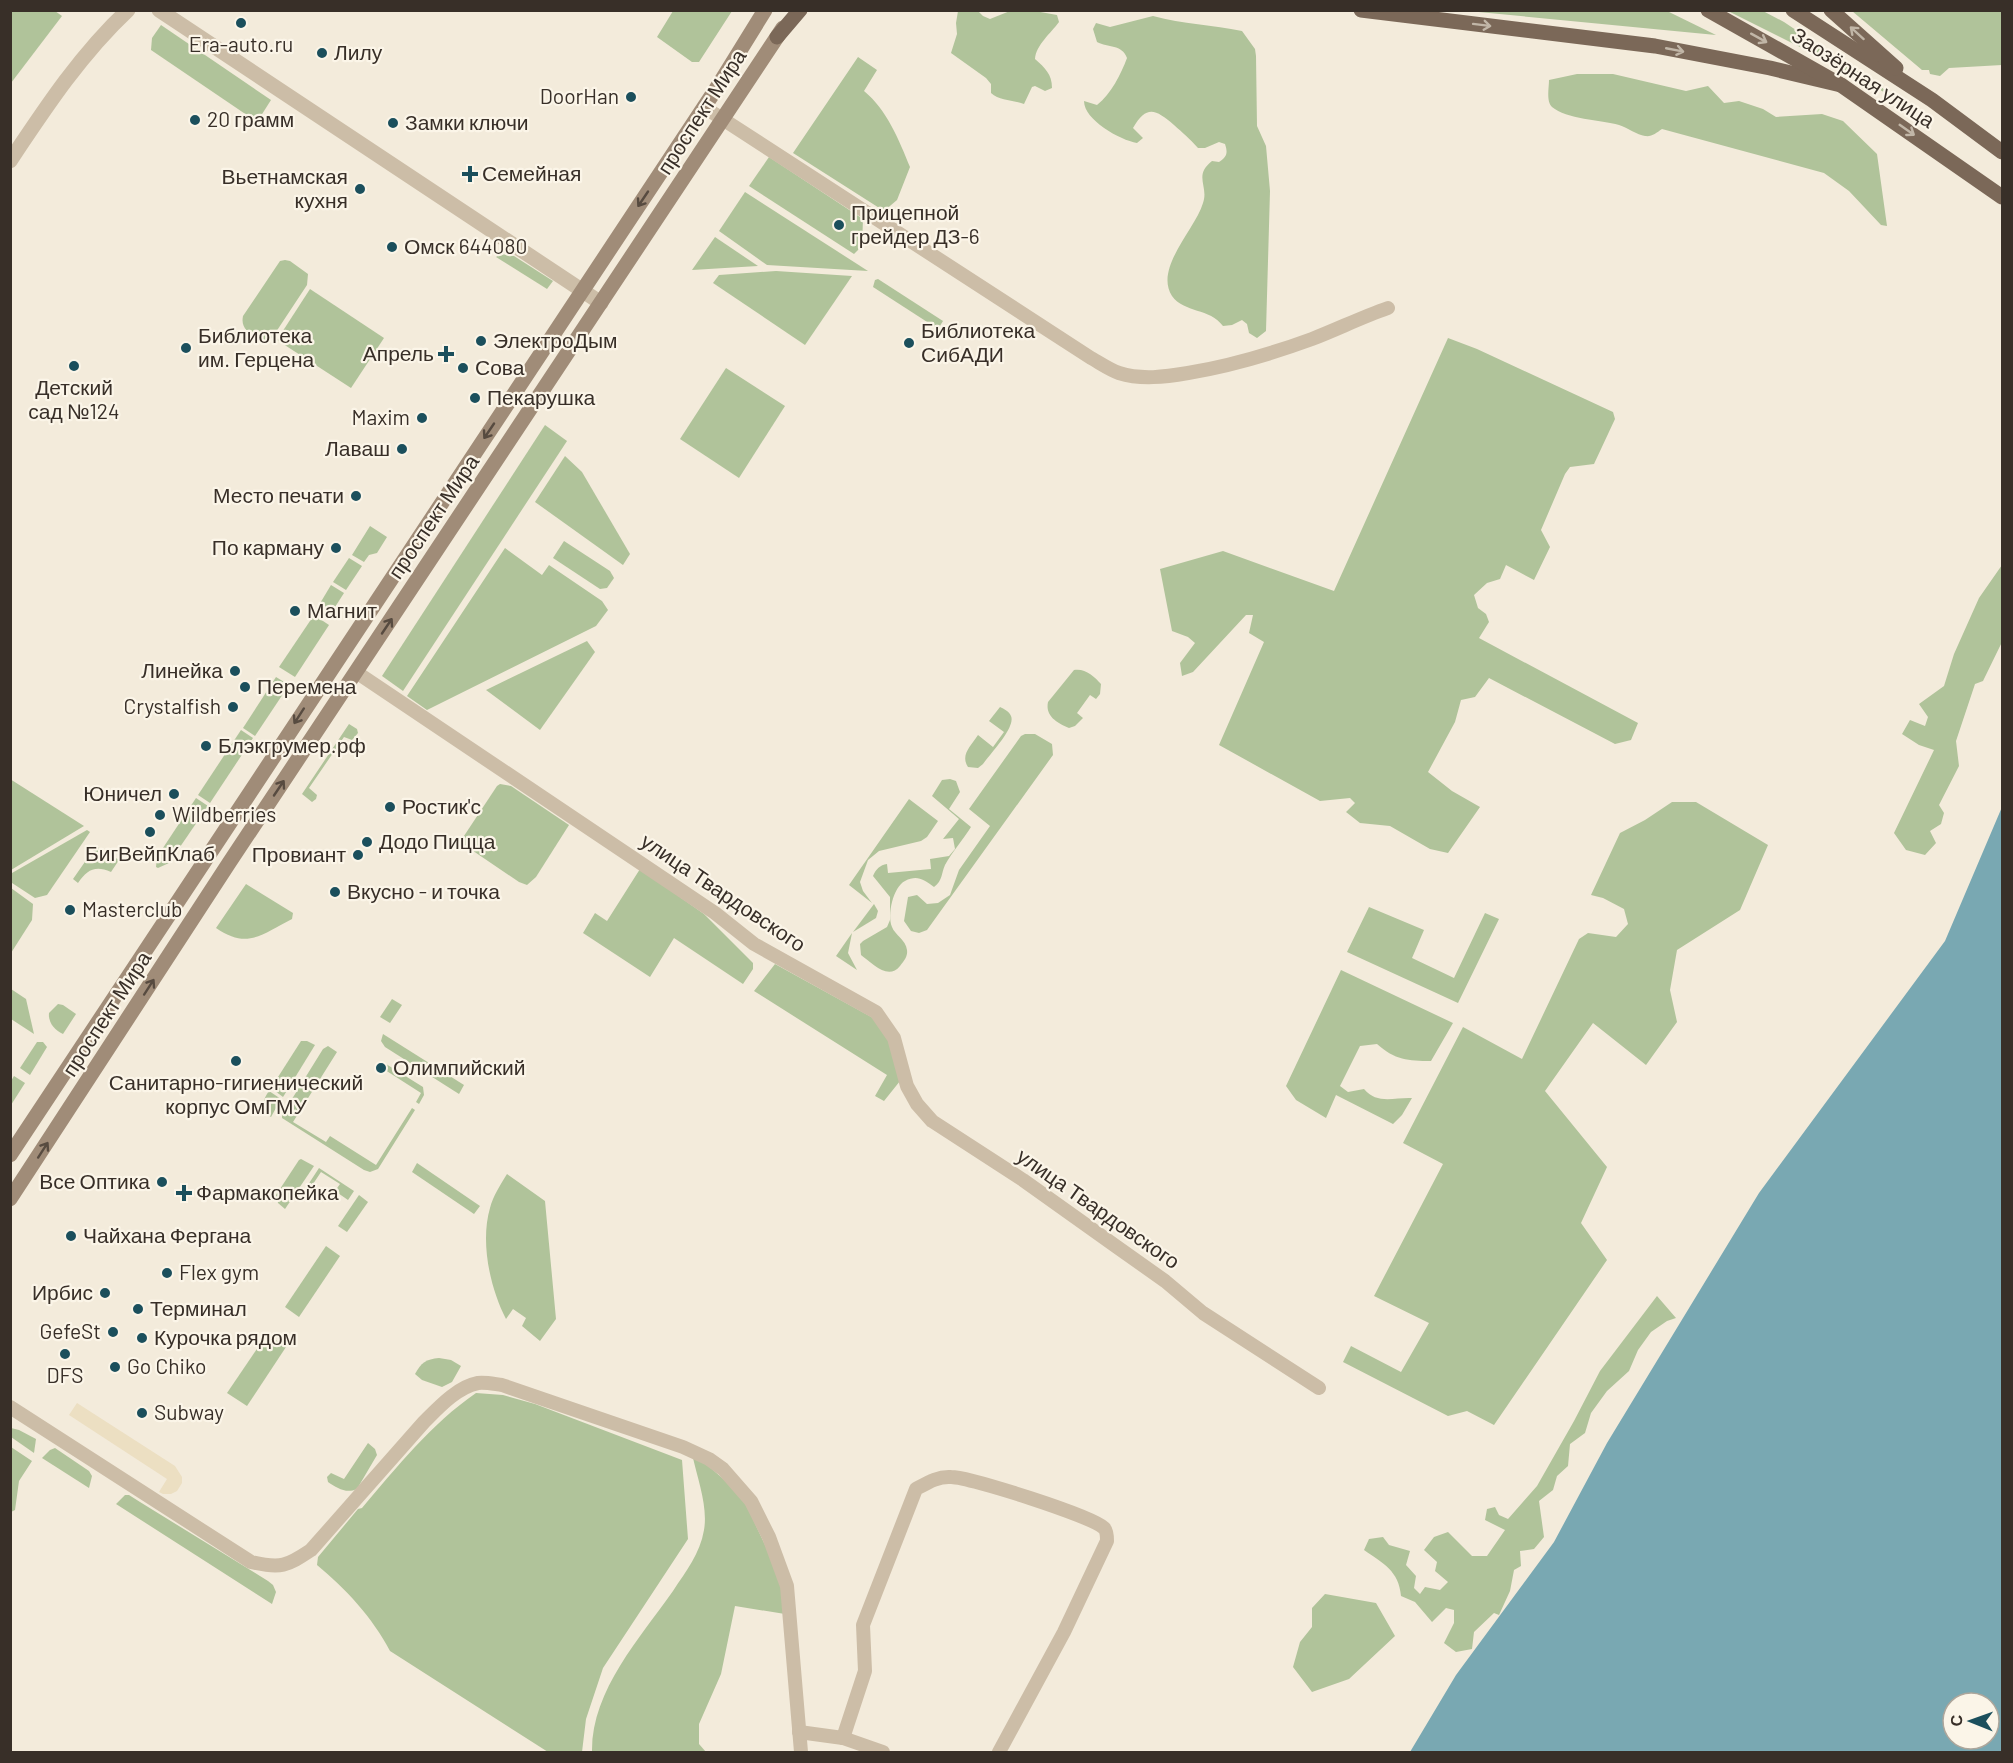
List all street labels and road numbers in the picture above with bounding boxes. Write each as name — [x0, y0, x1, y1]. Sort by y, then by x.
street label: Заозёрная улица — [1788, 21, 1940, 132]
street label: проспект Мира — [651, 44, 751, 178]
street label: проспект Мира — [382, 449, 484, 583]
street label: улица Твардовского — [637, 827, 811, 956]
street label: проспект Мира — [56, 946, 156, 1080]
street label: улица Твардовского — [1013, 1142, 1185, 1273]

